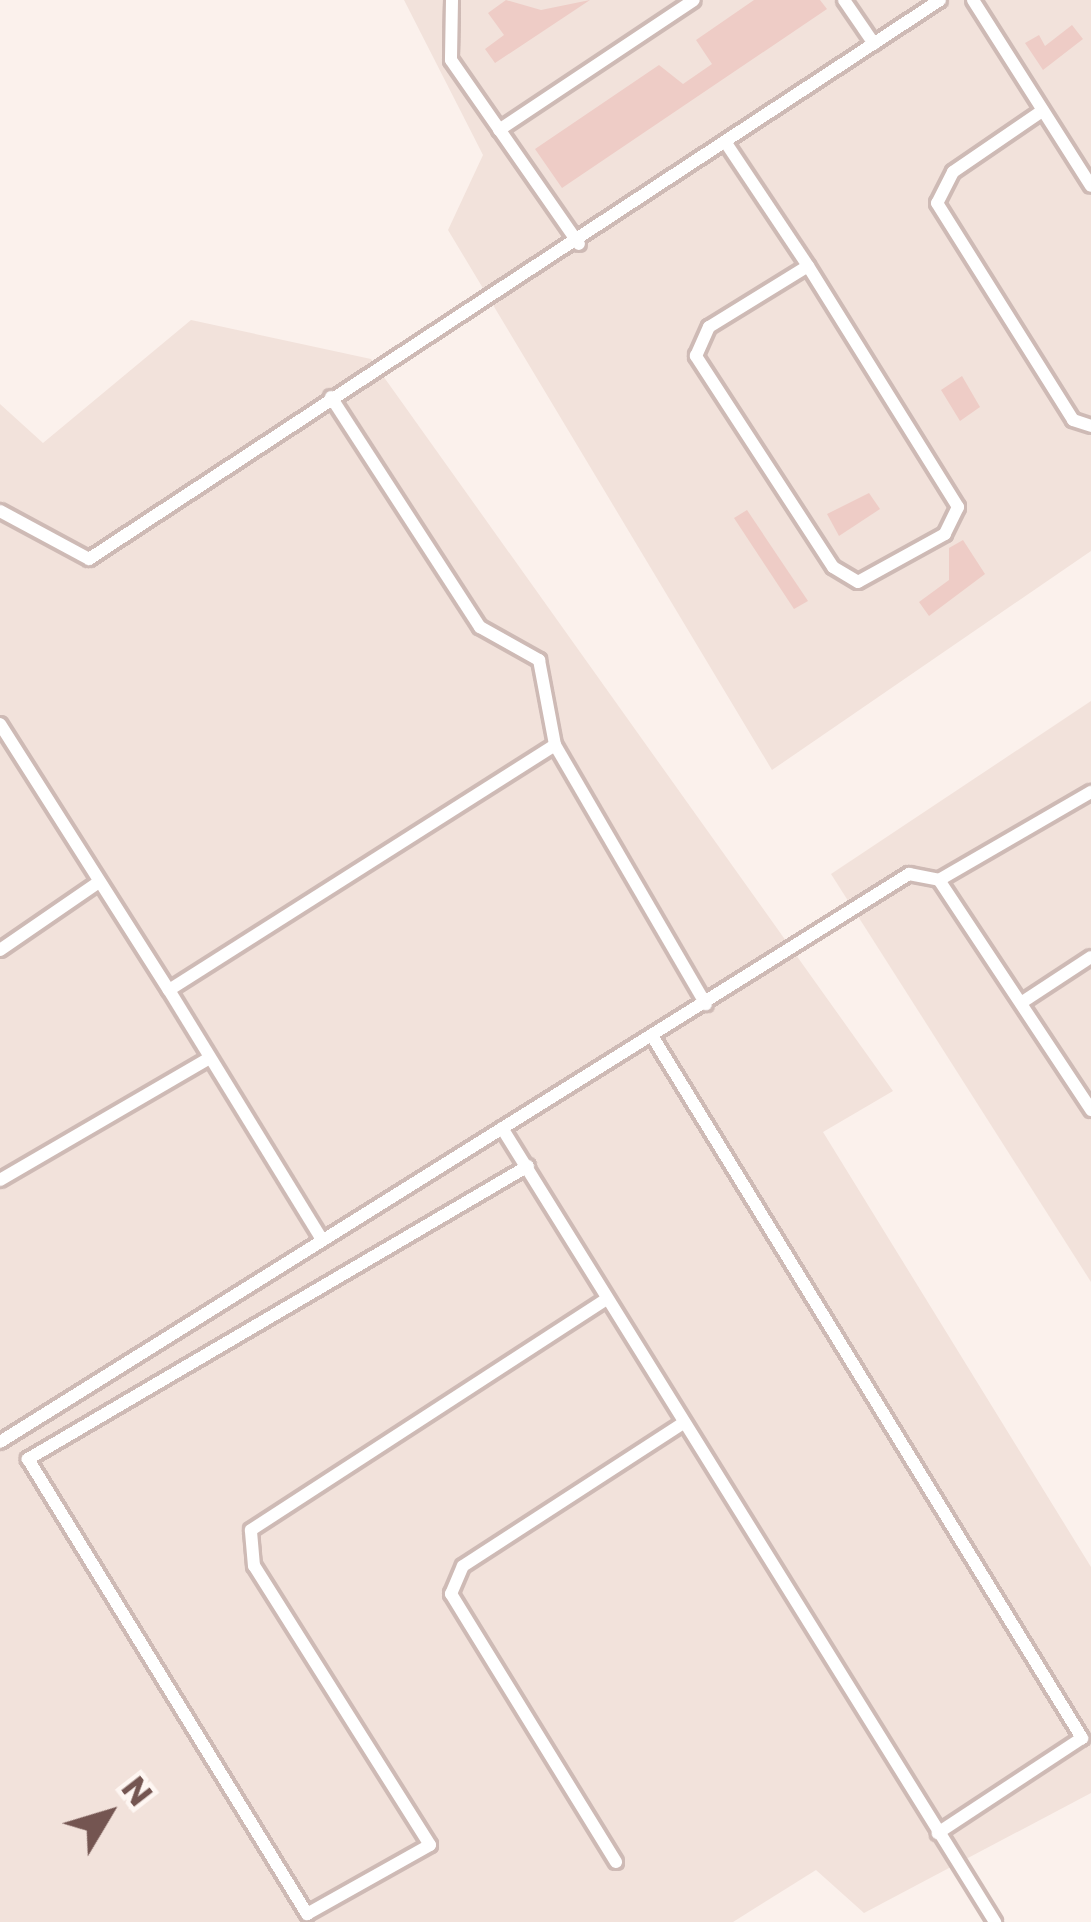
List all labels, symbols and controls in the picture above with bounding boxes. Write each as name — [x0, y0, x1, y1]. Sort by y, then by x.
north arrow — [48, 1754, 168, 1874]
text: N — [111, 1767, 163, 1816]

